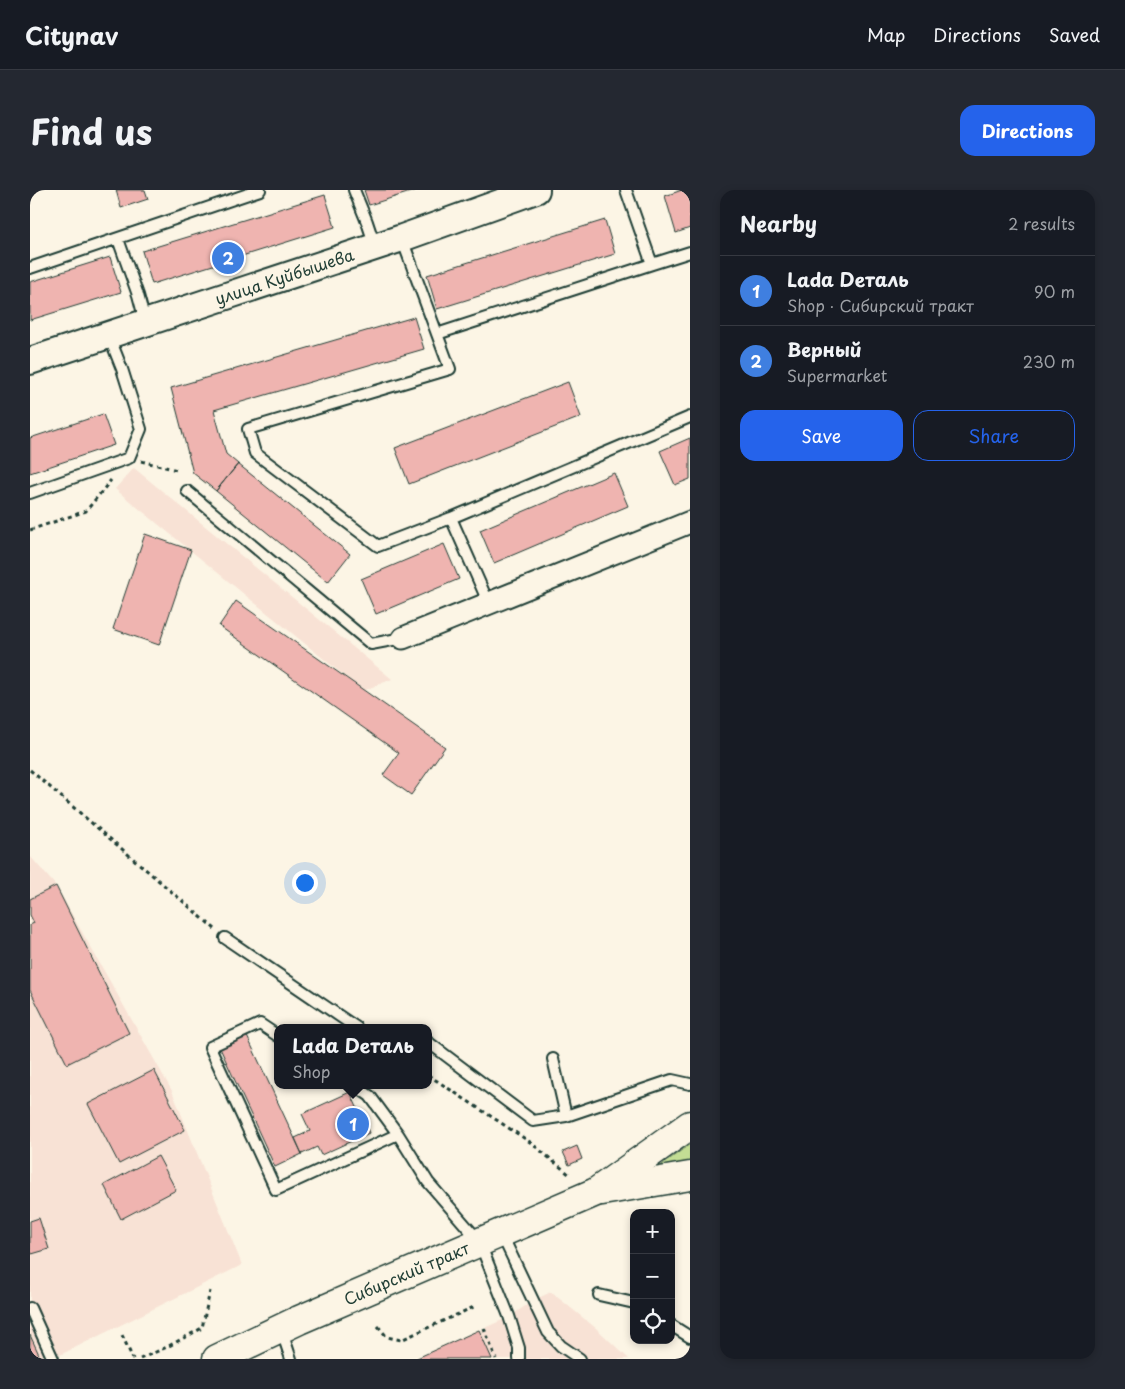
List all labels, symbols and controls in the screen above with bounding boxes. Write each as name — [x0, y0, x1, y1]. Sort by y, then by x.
text: Citynav — [25, 17, 118, 53]
text: Map — [867, 21, 905, 48]
text: Directions — [933, 21, 1021, 48]
text: Saved — [1049, 21, 1100, 48]
text: Find us — [30, 104, 152, 157]
button: Directions — [960, 105, 1095, 156]
text: Nearby — [740, 207, 817, 239]
text: 2 results — [1008, 211, 1075, 235]
pin: 2 — [212, 239, 244, 277]
street label: улица Куйбышева — [212, 242, 357, 310]
text: Lada Dеталь — [787, 265, 909, 293]
text: 1 — [752, 279, 760, 303]
text: 90 m — [1034, 279, 1075, 303]
text: Shop · Сибирский тракт — [787, 293, 974, 317]
text: Верный — [787, 335, 862, 363]
text: 2 — [750, 349, 762, 373]
text: 230 m — [1023, 349, 1075, 373]
text: Supermarket — [787, 363, 887, 387]
button: Save — [740, 410, 903, 461]
button: Share — [913, 410, 1075, 461]
your location — [292, 870, 318, 896]
popup — [274, 1024, 432, 1089]
text: Lada Dеталь — [292, 1031, 414, 1059]
text: Shop — [292, 1059, 330, 1083]
pin: 1 — [337, 1105, 369, 1143]
map controls — [630, 1209, 675, 1344]
button: + — [630, 1209, 675, 1254]
street label: Сибирский тракт — [340, 1235, 473, 1310]
button: − — [630, 1254, 675, 1299]
button: locate — [630, 1299, 675, 1344]

